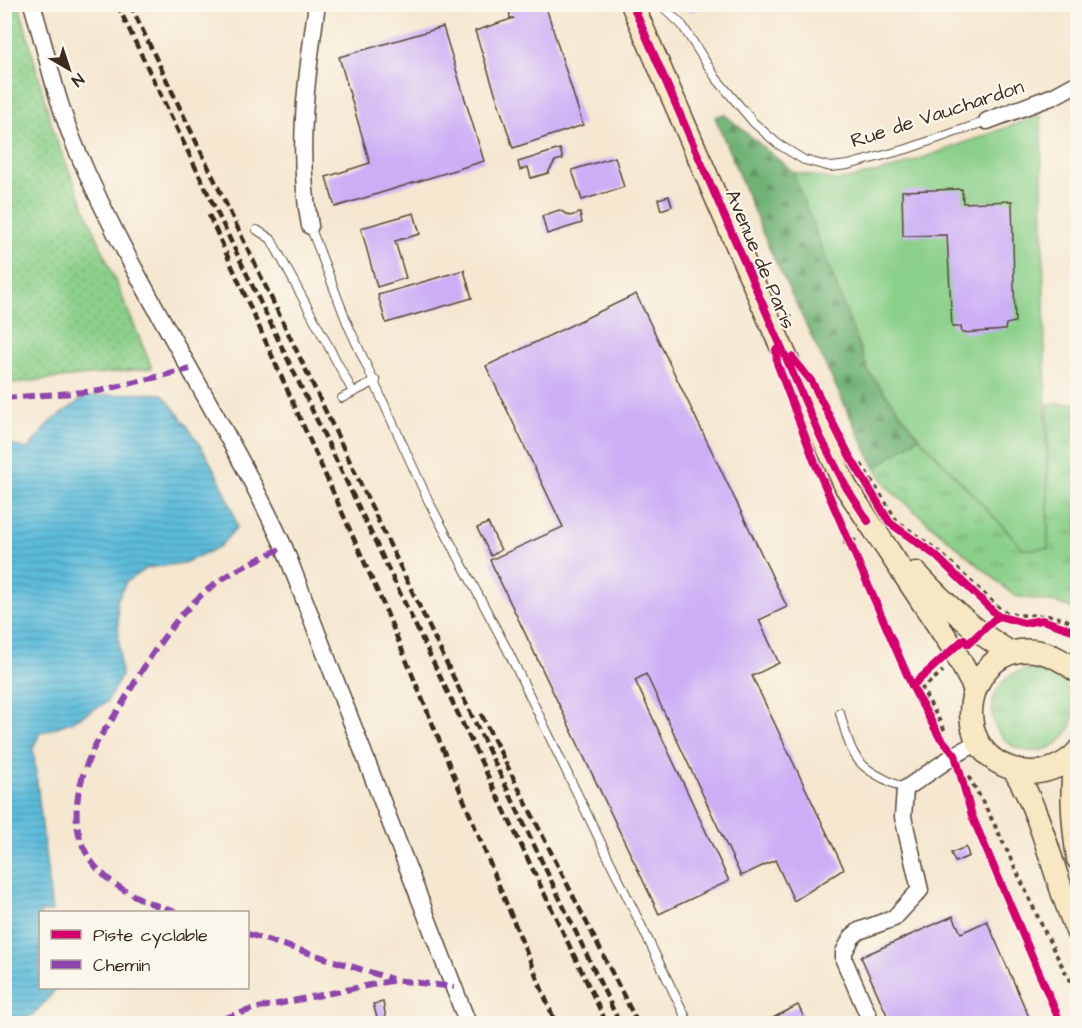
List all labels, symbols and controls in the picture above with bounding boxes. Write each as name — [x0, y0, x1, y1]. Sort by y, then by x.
north arrow — [39, 39, 99, 99]
text: N — [67, 68, 89, 92]
street label: Rue de Vauchardon — [847, 73, 1027, 155]
street label: Avenue de Paris — [718, 185, 802, 333]
legend — [39, 911, 249, 989]
text: Piste cyclable — [93, 923, 208, 949]
text: Chemin — [93, 953, 150, 978]

